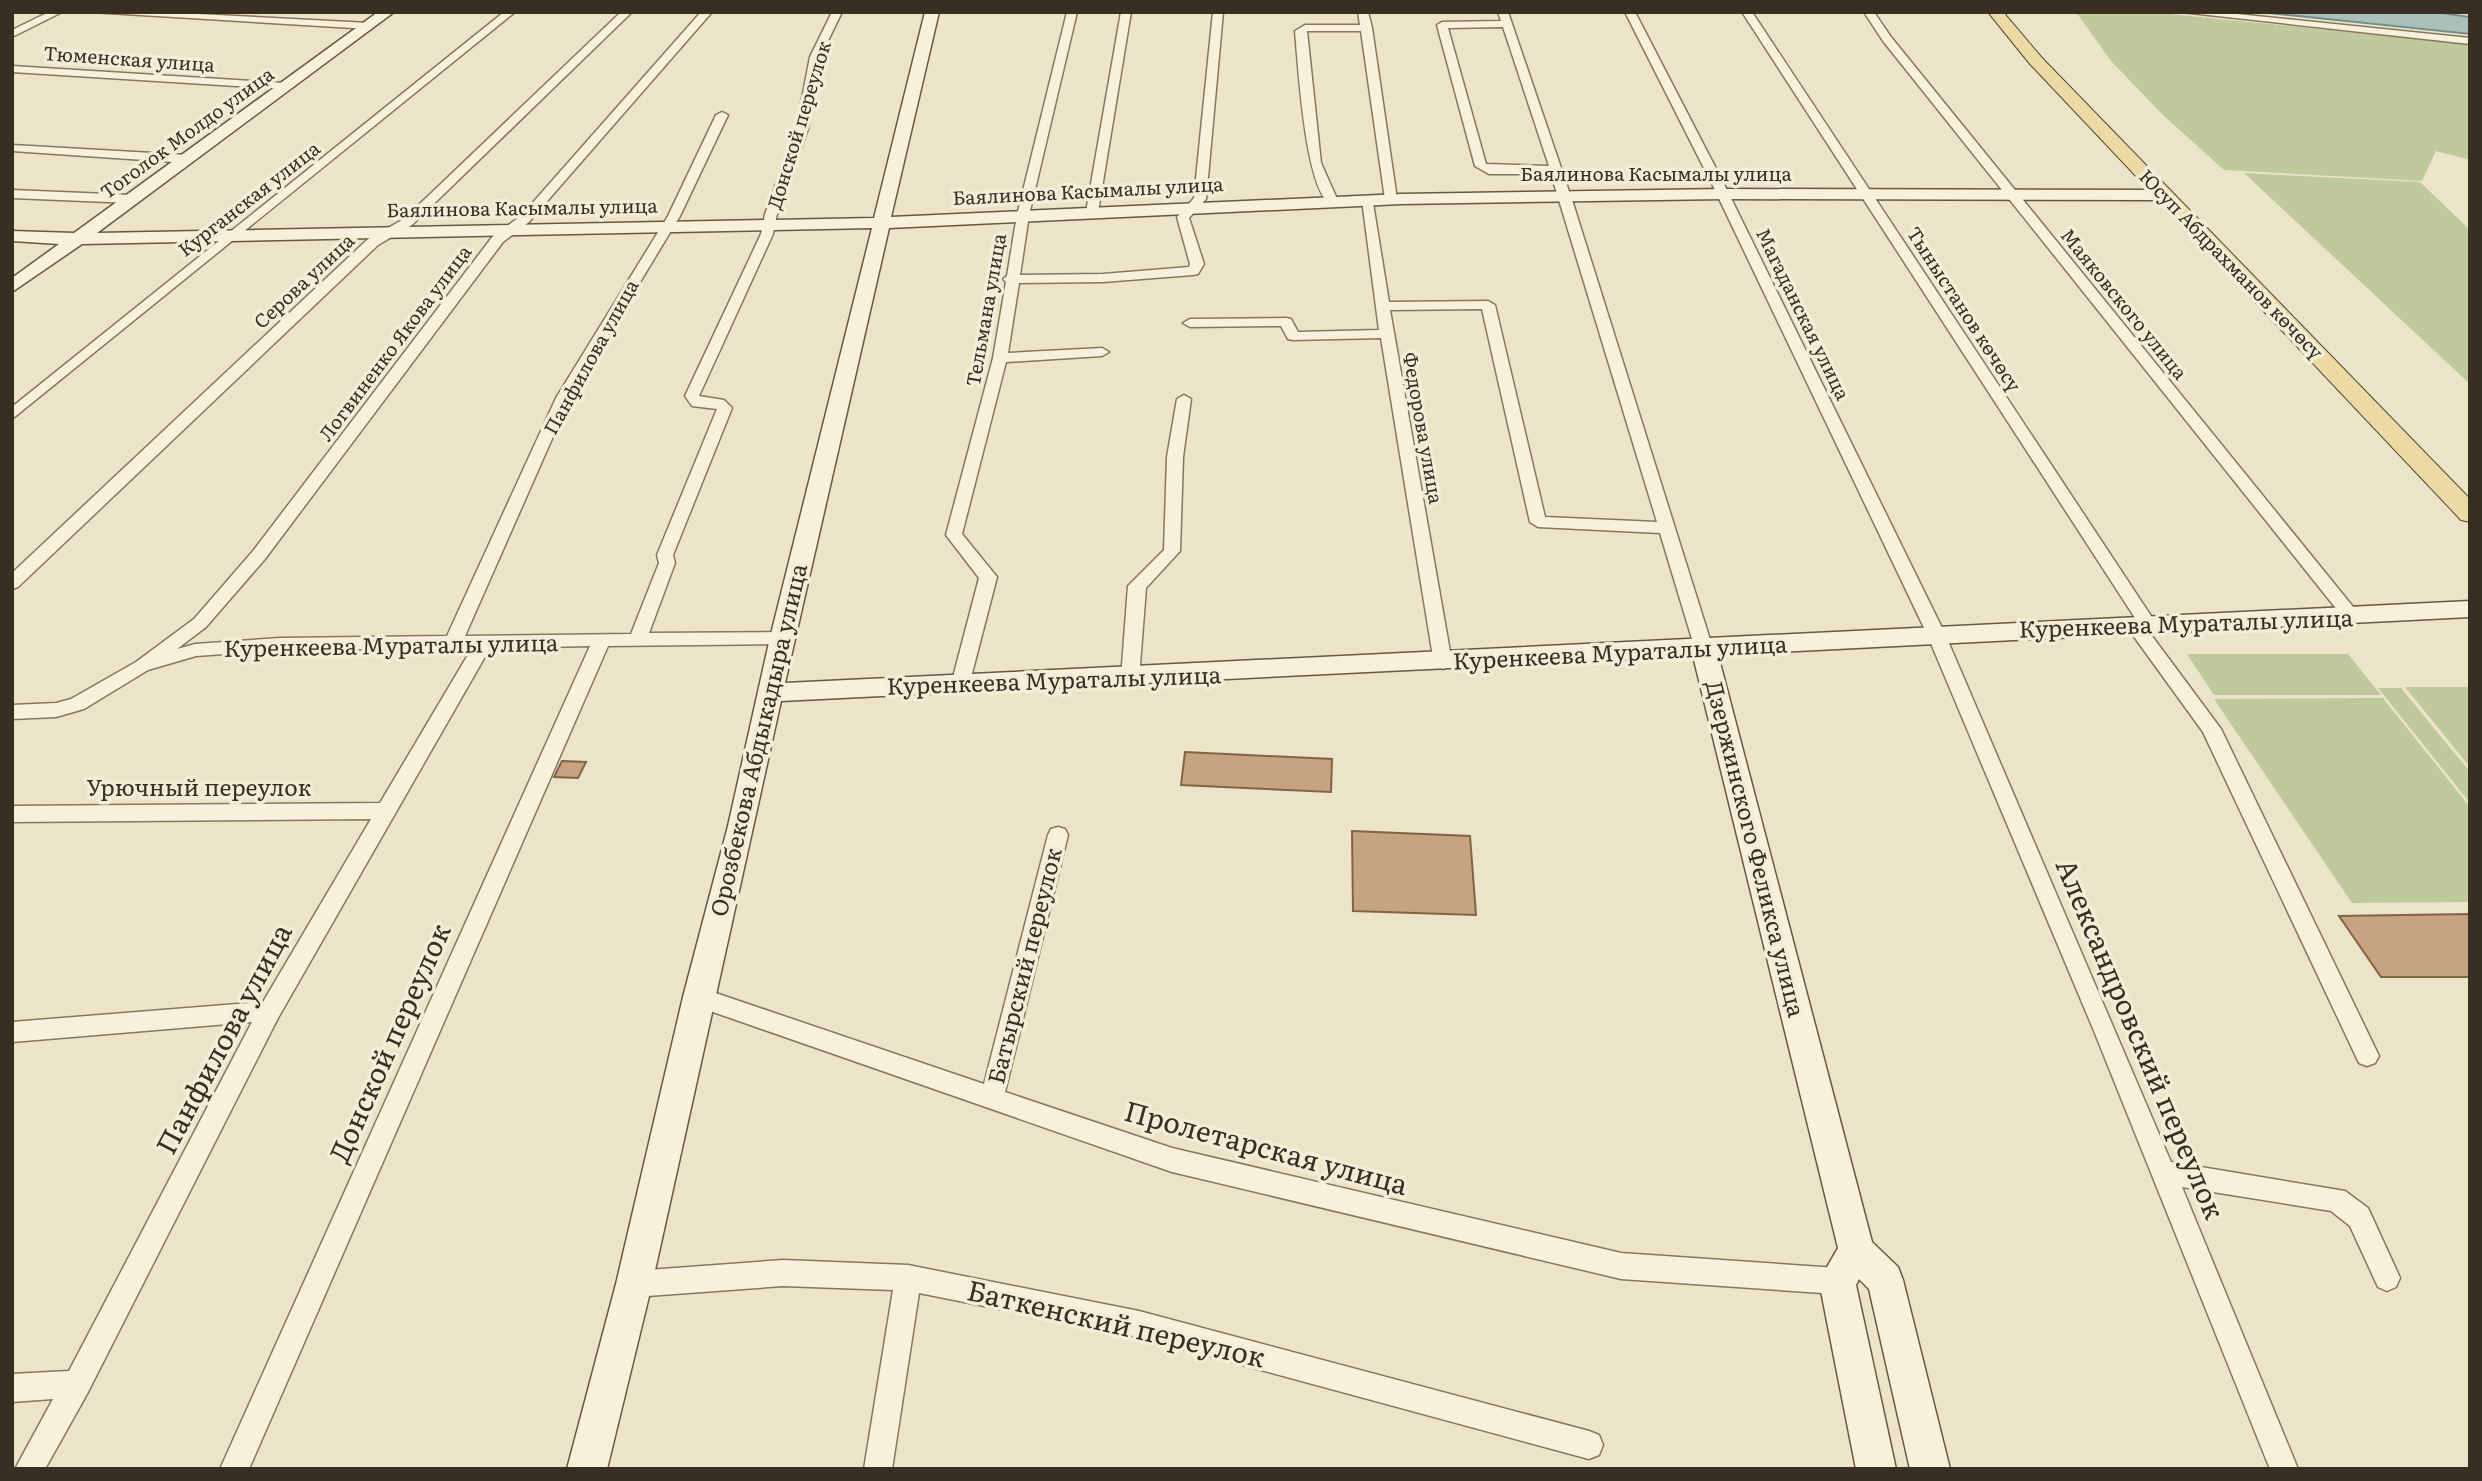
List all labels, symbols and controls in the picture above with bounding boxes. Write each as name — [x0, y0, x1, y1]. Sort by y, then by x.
street label: Донской переулок — [759, 36, 837, 212]
street label: Тюменская улица — [42, 38, 216, 78]
street label: Тоголок Молдо улица — [94, 59, 280, 205]
street label: Курганская улица — [172, 133, 326, 263]
street label: Баялинова Касымалы улица — [1520, 159, 1792, 187]
street label: Юсуп Абдрахманов көчөсү — [2133, 162, 2330, 365]
street label: Баялинова Касымалы улица — [952, 169, 1225, 211]
street label: Баялинова Касымалы улица — [386, 191, 659, 223]
street label: Тыныстанов көчөсү — [1901, 220, 2029, 397]
street label: Маяковского улица — [2055, 222, 2195, 386]
street label: Магаданская улица — [1750, 223, 1858, 405]
street label: Серова улица — [247, 226, 360, 334]
street label: Тельмана улица — [958, 230, 1012, 388]
street label: Логвиненко Якова улица — [311, 238, 478, 446]
street label: Панфилова улица — [536, 273, 645, 439]
street label: Федорова улица — [1397, 350, 1451, 507]
street label: Орозбекова Абдыкадыра улица — [700, 559, 814, 919]
street label: Куренкеева Мураталы улица — [2018, 599, 2354, 645]
street label: Куренкеева Мураталы улица — [223, 624, 559, 664]
street label: Куренкеева Мураталы улица — [1452, 625, 1788, 677]
street label: Куренкеева Мураталы улица — [886, 656, 1222, 702]
street label: Дзержинского Феликса улица — [1699, 677, 1815, 1021]
street label: Урючный переулок — [87, 769, 312, 803]
street label: Батырский переулок — [977, 843, 1069, 1087]
street label: Александровский переулок — [2047, 851, 2237, 1225]
street label: Панфилова улица — [144, 915, 301, 1161]
street label: Донской переулок — [317, 916, 460, 1168]
street label: Пролетарская улица — [1120, 1088, 1413, 1204]
street label: Баткенский переулок — [963, 1267, 1270, 1377]

